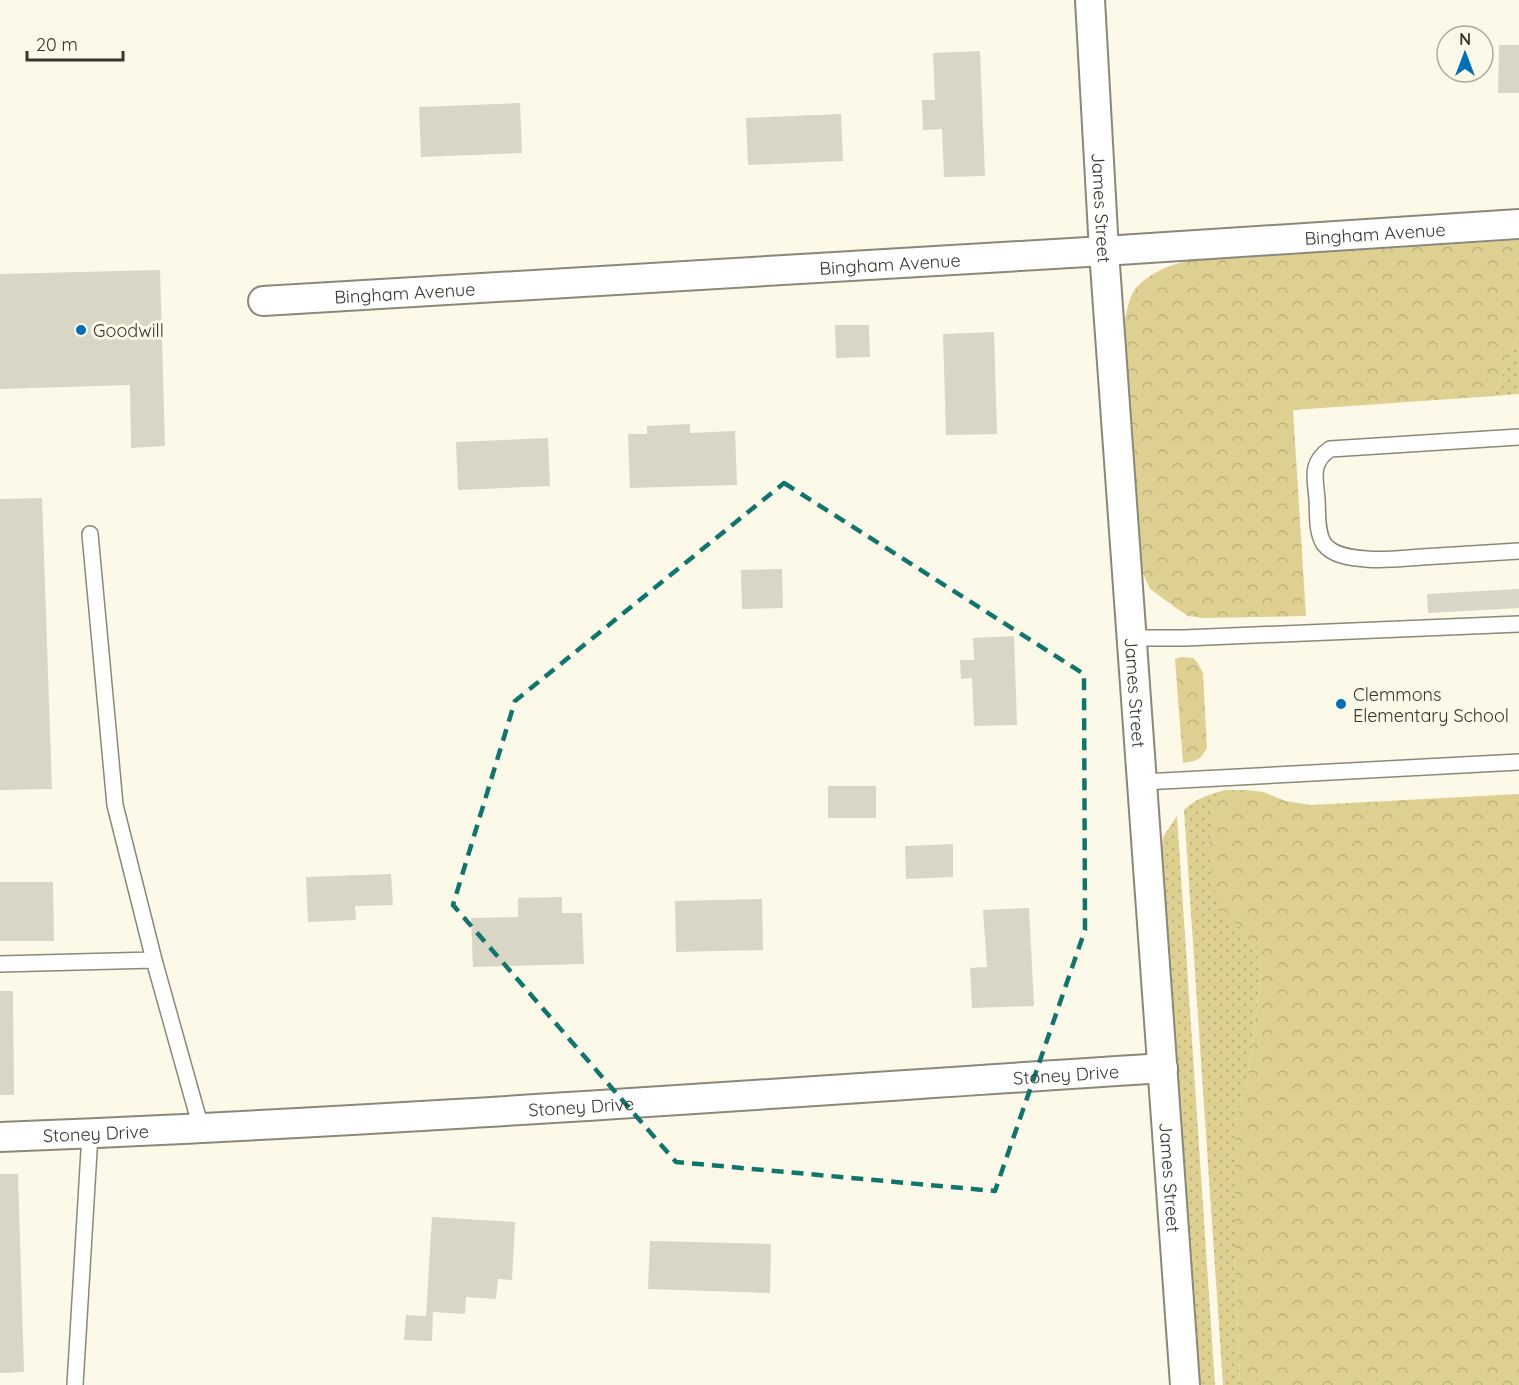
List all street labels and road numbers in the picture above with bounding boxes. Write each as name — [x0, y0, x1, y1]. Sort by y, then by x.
street label: James Street — [1087, 152, 1116, 264]
street label: Bingham Avenue — [1304, 217, 1446, 249]
street label: Bingham Avenue — [819, 248, 961, 279]
street label: Bingham Avenue — [334, 277, 476, 308]
street label: James Street — [1120, 637, 1151, 748]
street label: Stoney Drive — [1012, 1059, 1120, 1089]
street label: Stoney Drive — [528, 1091, 635, 1121]
street label: Stoney Drive — [42, 1119, 149, 1147]
street label: James Street — [1155, 1121, 1186, 1233]

